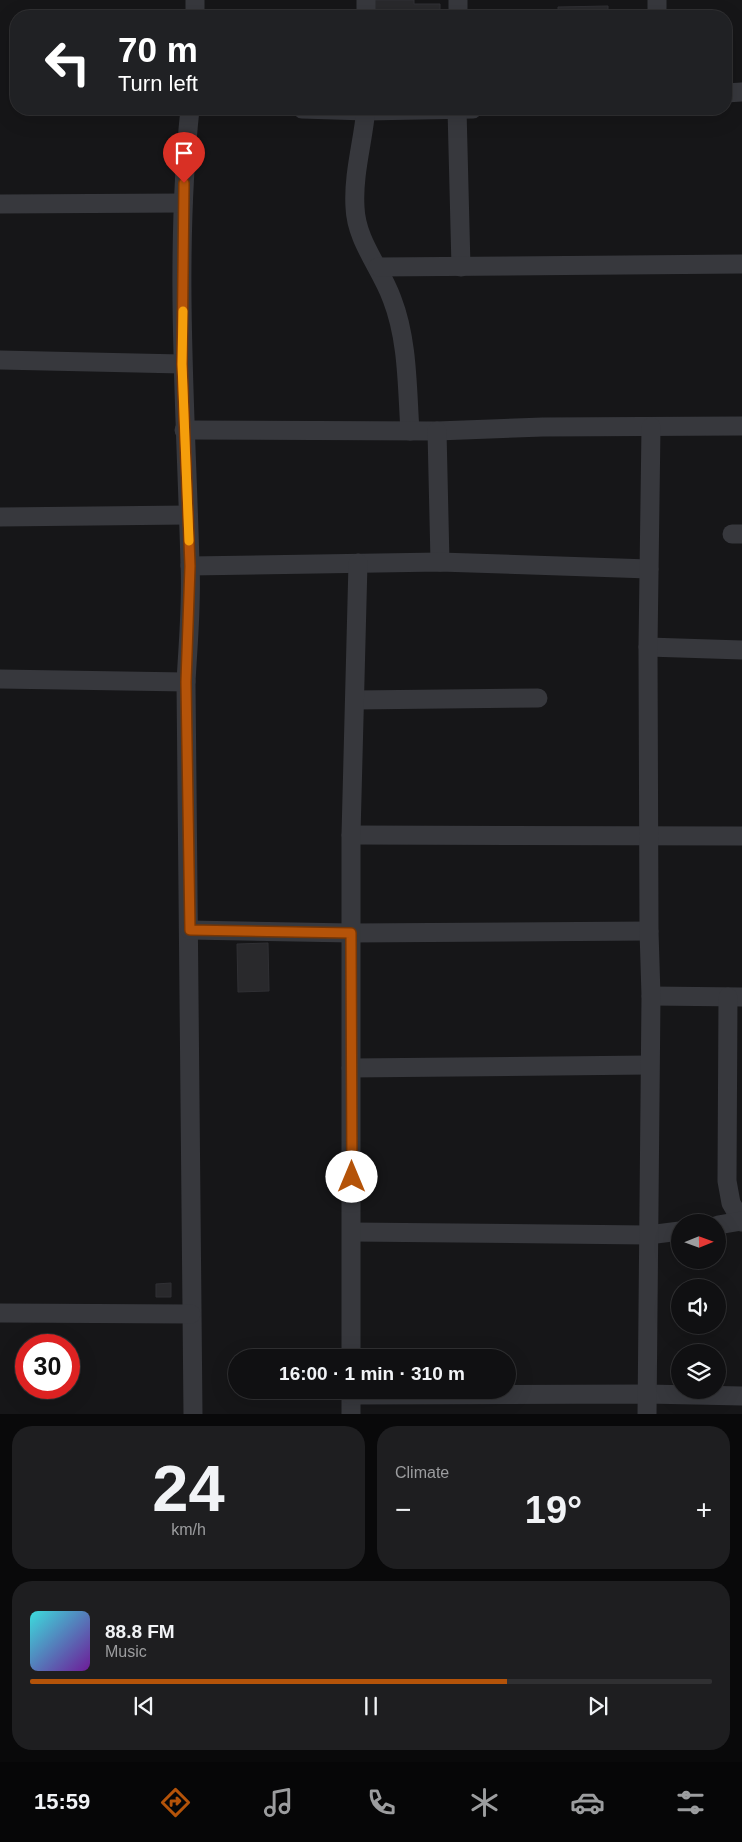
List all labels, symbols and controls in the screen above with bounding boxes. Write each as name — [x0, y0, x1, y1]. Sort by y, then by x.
icon: left — [35, 30, 100, 95]
text: 70 m — [118, 30, 198, 69]
text: Turn left — [118, 71, 198, 96]
pin — [163, 132, 205, 183]
icon: arrive — [170, 139, 198, 167]
position arrow — [325, 1150, 377, 1202]
north arrow — [671, 1214, 726, 1269]
map controls — [671, 1214, 726, 1399]
button: sound — [671, 1279, 726, 1334]
speed limit sign: 30 — [15, 1334, 80, 1399]
button: layers — [671, 1344, 726, 1399]
text: 16:00 · 1 min · 310 m — [279, 1363, 465, 1384]
text: 24 — [152, 1452, 225, 1525]
text: Climate — [395, 1464, 449, 1481]
text: 19° — [525, 1489, 582, 1531]
text: − — [395, 1494, 411, 1525]
text: + — [696, 1494, 712, 1525]
text: km/h — [171, 1521, 206, 1538]
text: 88.8 FM — [105, 1621, 175, 1642]
text: Music — [105, 1643, 147, 1660]
icon: previous — [130, 1692, 158, 1720]
icon: pause — [357, 1692, 385, 1720]
icon: next — [584, 1692, 612, 1720]
icon: directions — [158, 1785, 193, 1820]
icon: music — [261, 1785, 296, 1820]
icon: phone — [364, 1785, 399, 1820]
icon: climate — [467, 1785, 502, 1820]
icon: car — [570, 1785, 605, 1820]
icon: filters — [673, 1785, 708, 1820]
text: 15:59 — [34, 1789, 90, 1814]

